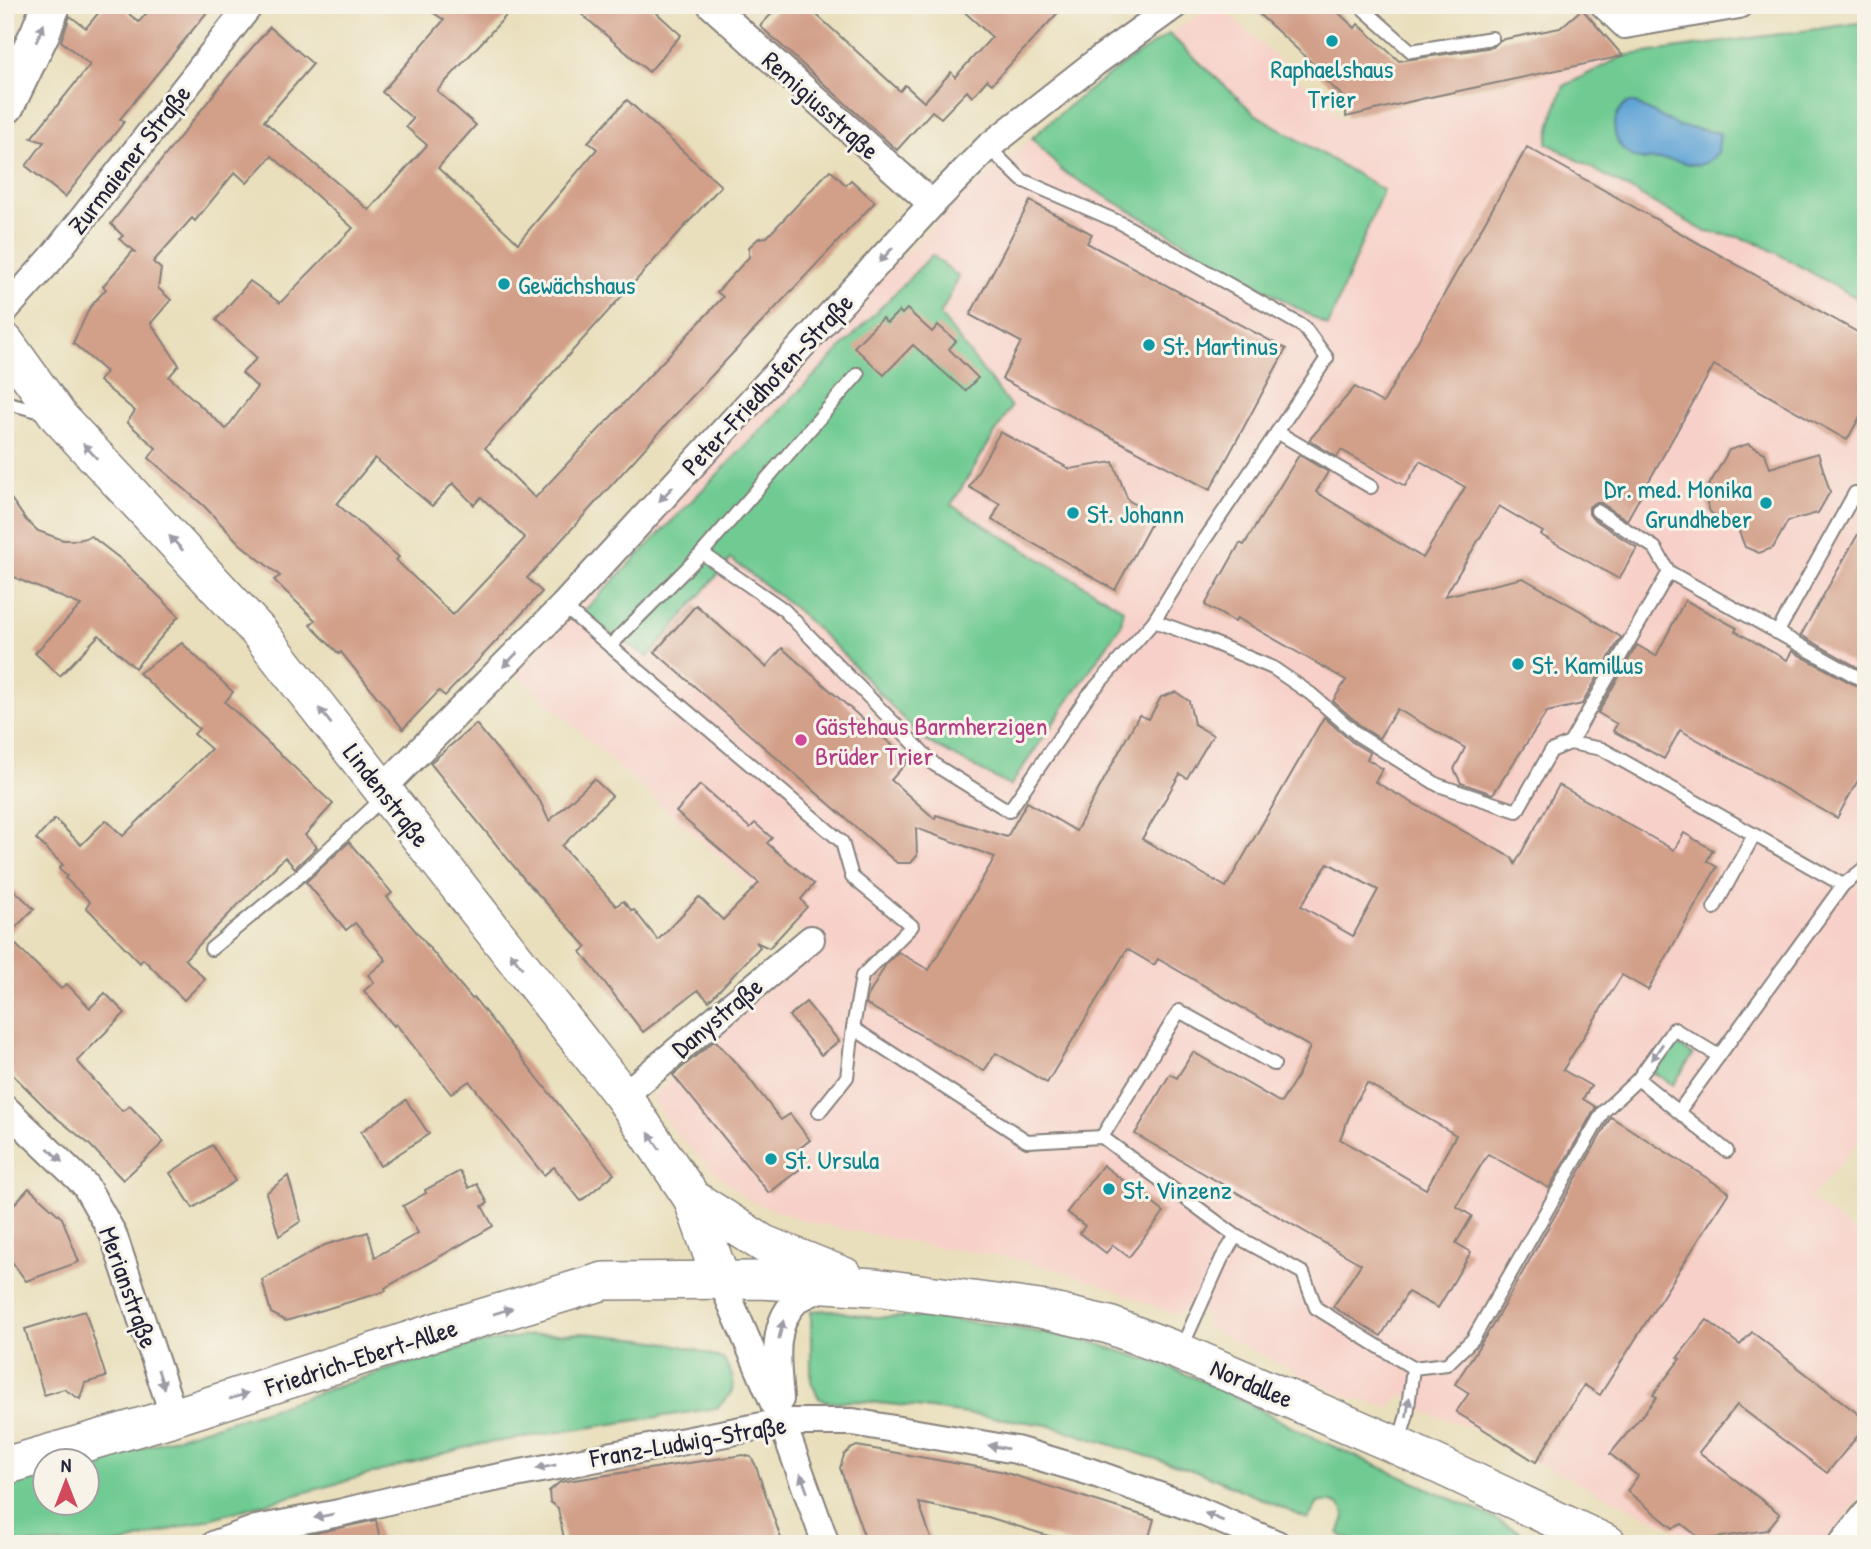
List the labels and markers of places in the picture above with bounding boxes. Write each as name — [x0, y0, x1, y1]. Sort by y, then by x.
marker: Raphaelshaus Trier — [1324, 33, 1340, 49]
place label: Raphaelshaus Trier — [1270, 51, 1394, 116]
place label: Gewächshaus — [518, 267, 636, 302]
marker: Gewächshaus — [496, 276, 512, 292]
place label: St. Martinus — [1163, 328, 1278, 363]
marker: St. Martinus — [1141, 337, 1157, 353]
place label: Dr. med. Monika Grundheber — [1604, 471, 1752, 536]
marker: Dr. med. Monika Grundheber — [1758, 495, 1774, 511]
place label: St. Johann — [1087, 496, 1184, 531]
marker: St. Johann — [1065, 505, 1081, 521]
place label: St. Kamillus — [1532, 647, 1643, 682]
marker: St. Kamillus — [1510, 656, 1526, 672]
place label: Gästehaus Barmherzigen Brüder Trier — [815, 708, 1047, 773]
marker: Gästehaus Barmherzigen Brüder Trier — [793, 732, 809, 748]
place label: St. Ursula — [785, 1142, 879, 1177]
marker: St. Ursula — [763, 1151, 779, 1167]
place label: St. Vinzenz — [1123, 1172, 1232, 1207]
marker: St. Vinzenz — [1101, 1181, 1117, 1197]

